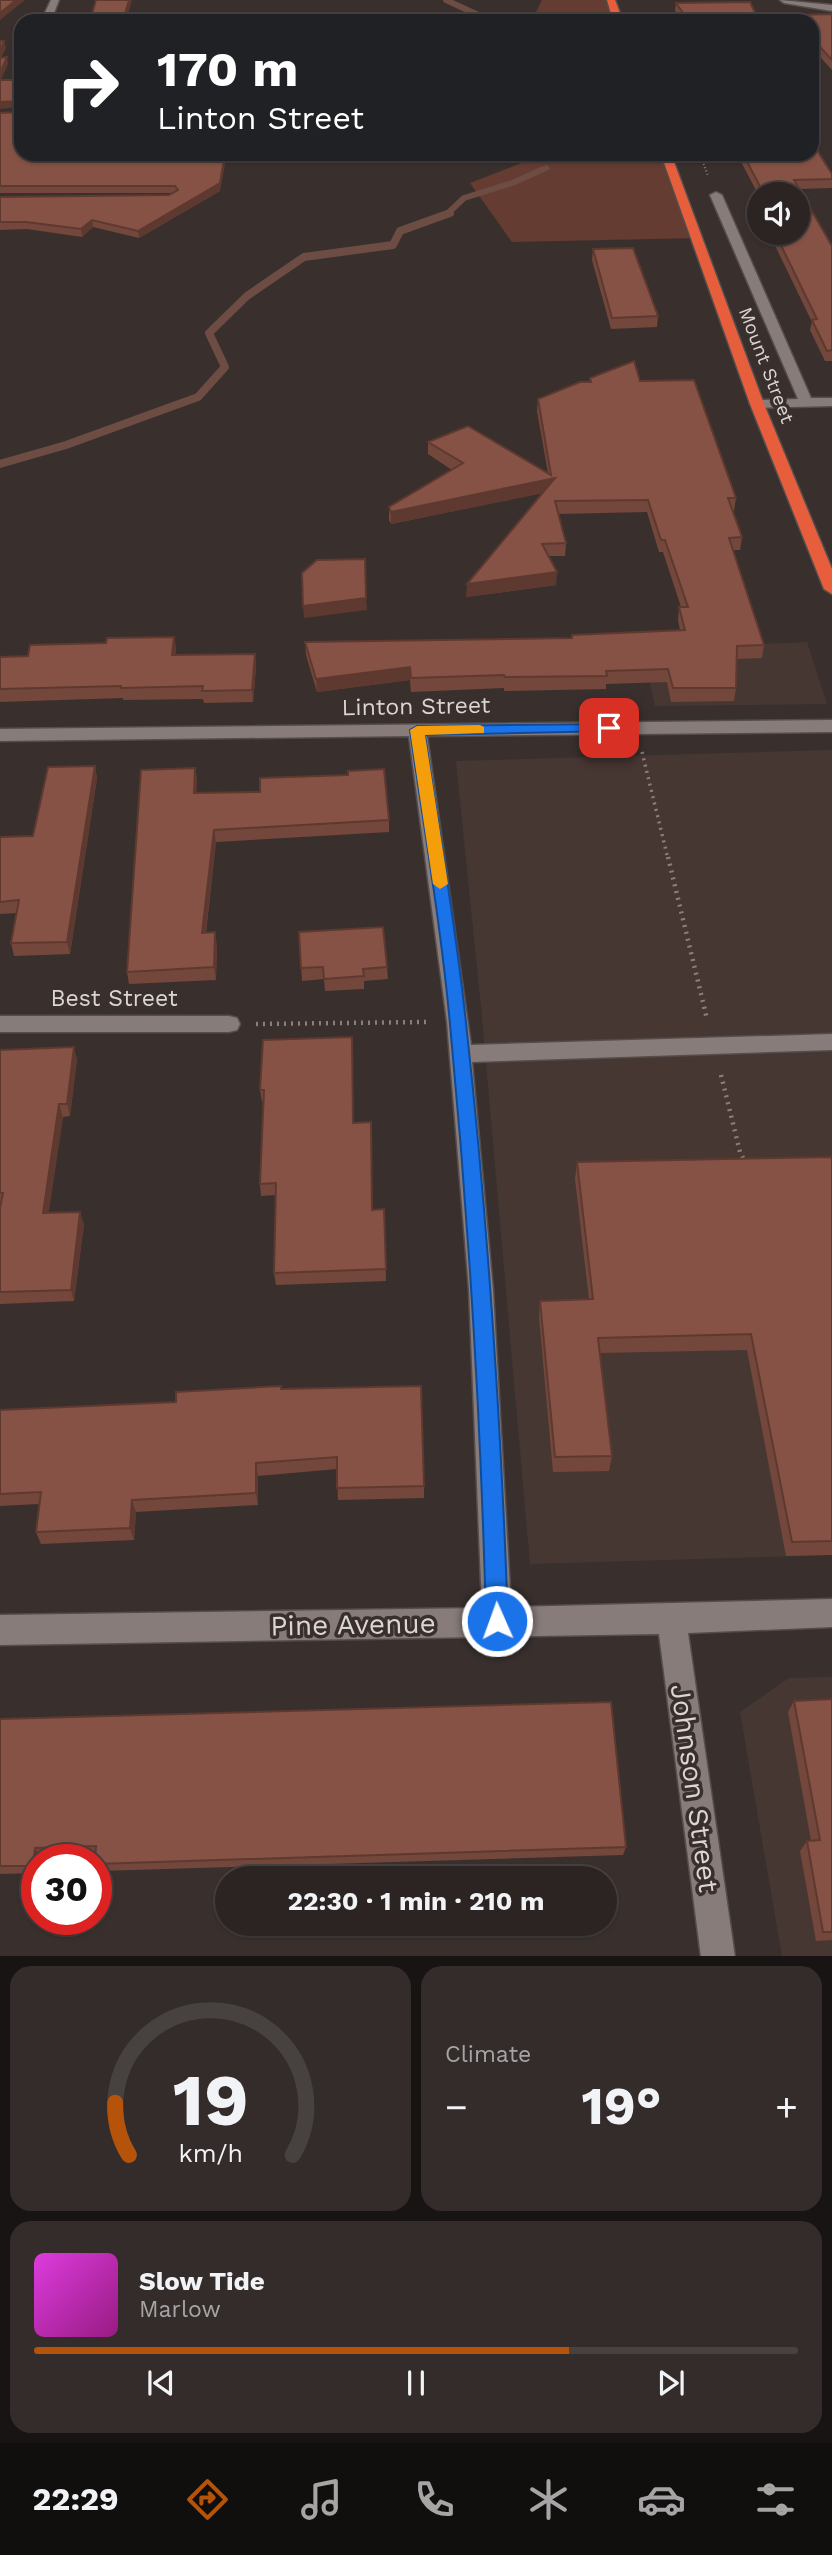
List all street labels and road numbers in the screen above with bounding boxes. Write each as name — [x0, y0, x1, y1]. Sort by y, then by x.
street label: Mount Street — [734, 304, 799, 426]
street label: Linton Street — [341, 692, 491, 721]
street label: Best Street — [50, 985, 178, 1012]
street label: Pine Avenue — [270, 1607, 436, 1642]
street label: Johnson Street — [664, 1682, 725, 1895]

